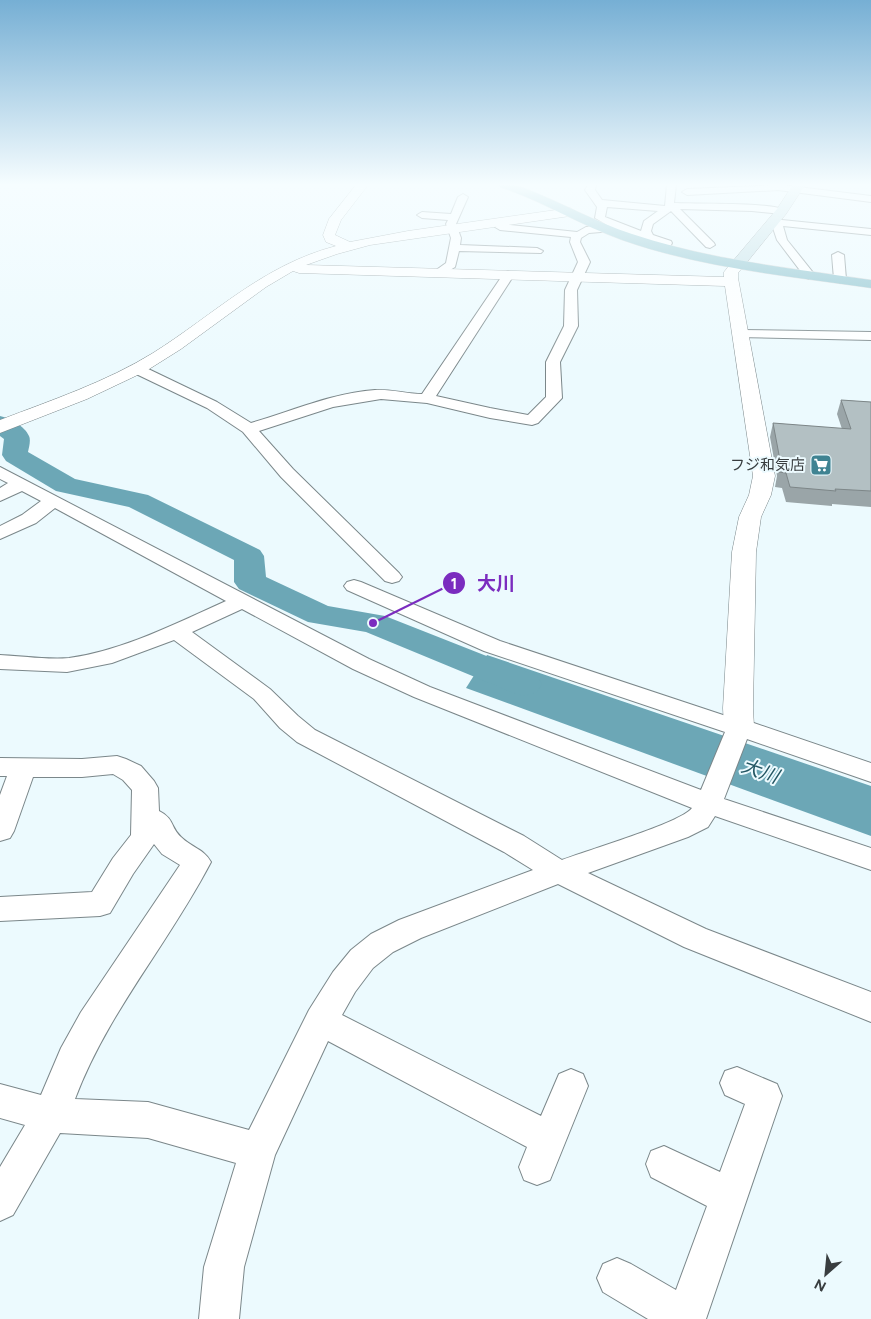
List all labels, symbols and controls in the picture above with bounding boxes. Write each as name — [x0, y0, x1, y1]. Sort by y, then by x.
supermarket icon: フジ和気店 — [809, 453, 833, 477]
place label: フジ和気店 — [730, 456, 805, 474]
callout: 大川 — [442, 566, 525, 600]
text: 大川 — [477, 572, 515, 595]
text: 1 — [451, 575, 457, 593]
water label: 大川 — [738, 754, 784, 789]
north arrow — [801, 1249, 851, 1299]
text: N — [812, 1275, 829, 1295]

